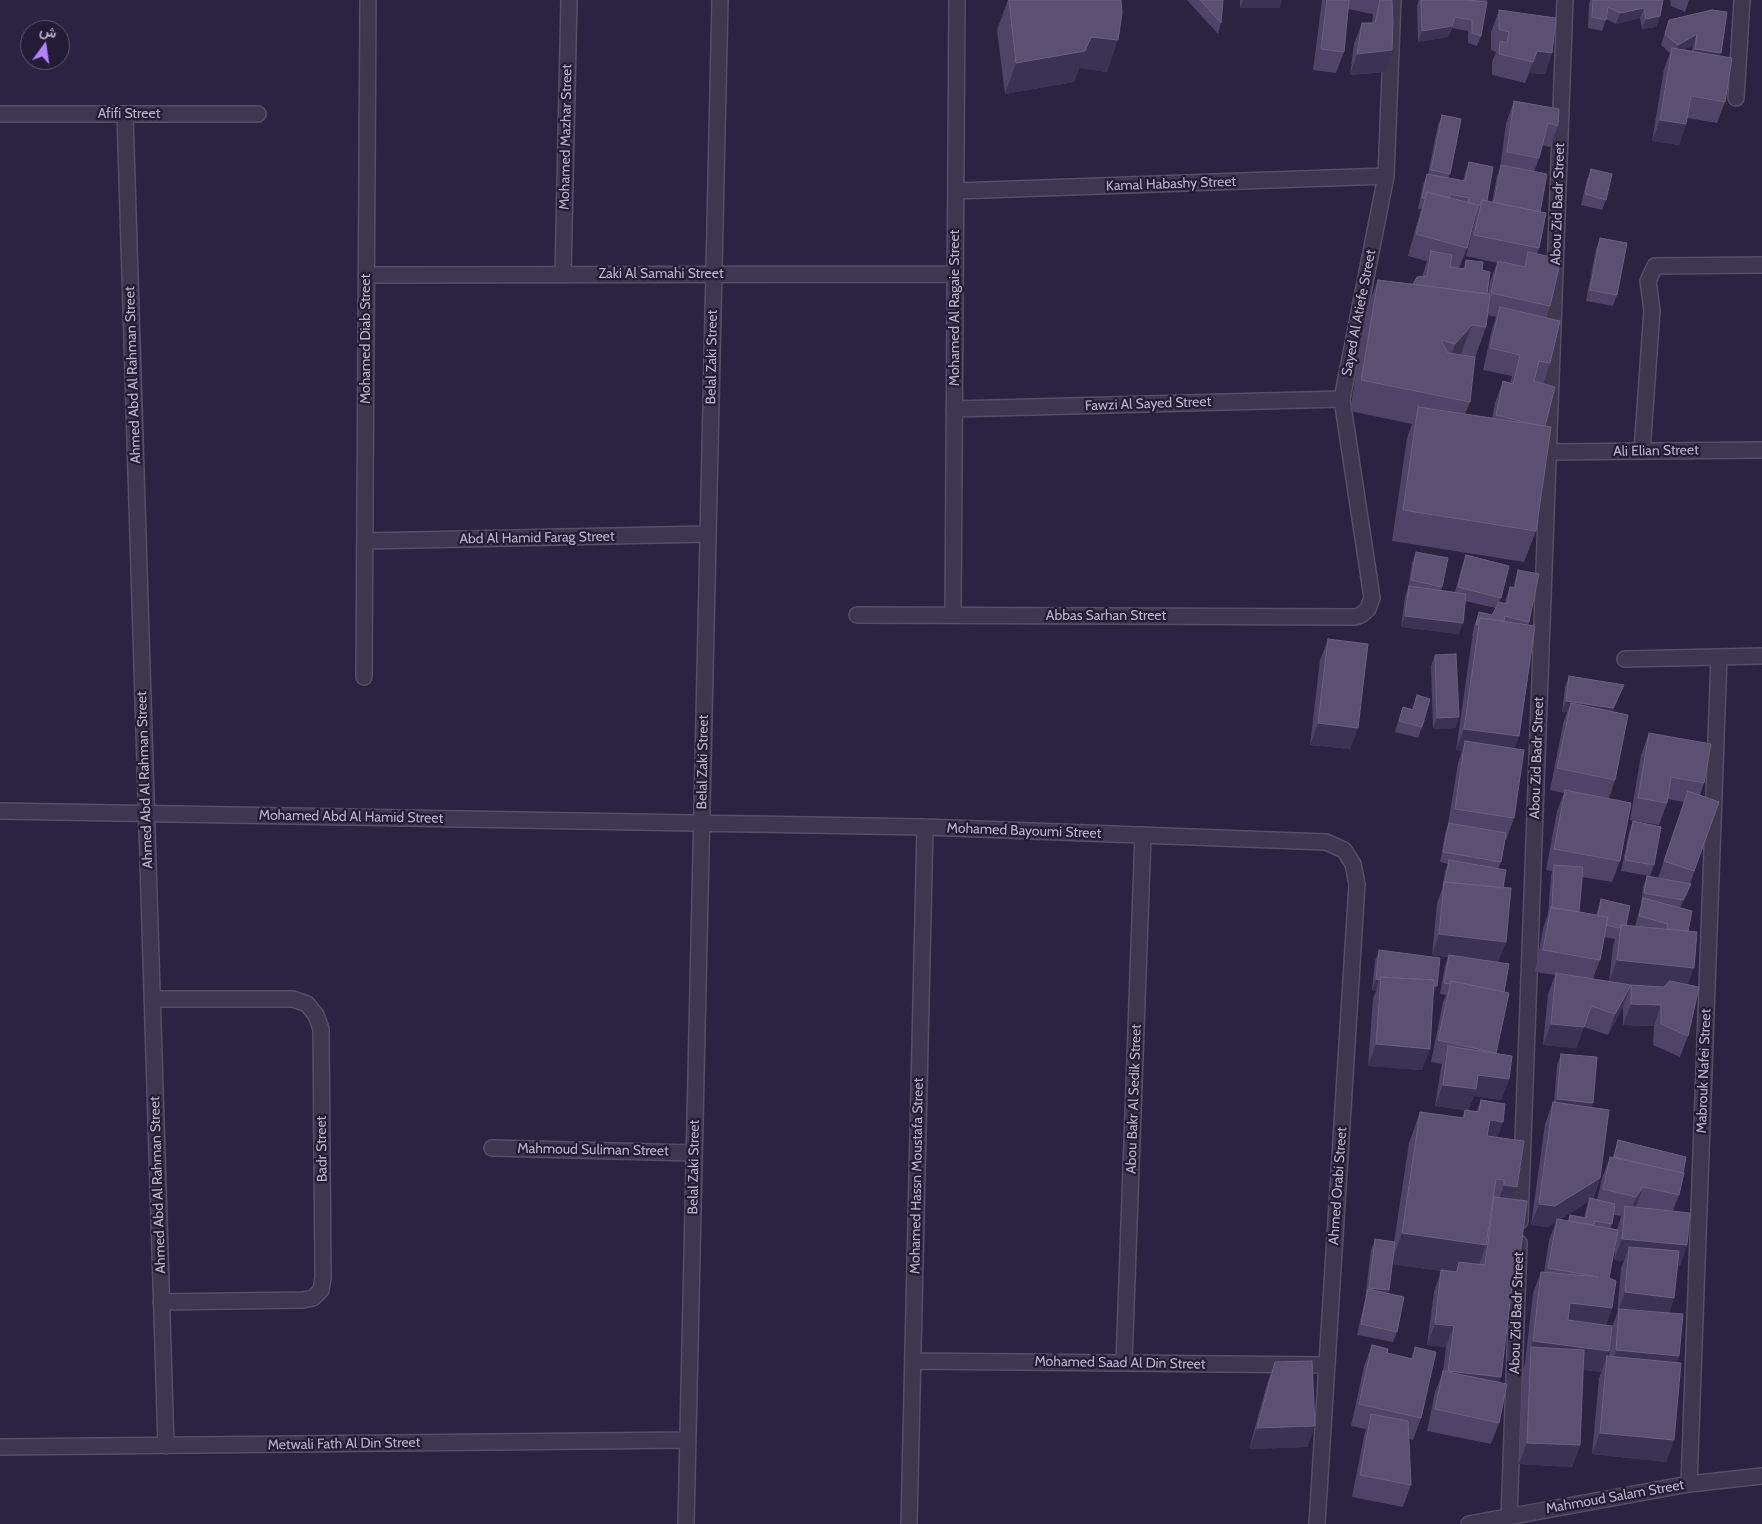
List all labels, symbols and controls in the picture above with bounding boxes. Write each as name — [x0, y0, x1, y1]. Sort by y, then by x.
north arrow — [20, 20, 70, 70]
text: ش — [38, 21, 59, 42]
street label: Mohamed Mazhar Street — [556, 64, 576, 210]
street label: Afifi Street — [98, 106, 160, 122]
street label: Abou Zid Badr Street — [1547, 143, 1569, 265]
street label: Kamal Habashy Street — [1106, 173, 1236, 195]
street label: Mohamed Al Ragaie Street — [947, 230, 963, 386]
street label: Sayed Al Atiefe Street — [1338, 248, 1380, 378]
street label: Zaki Al Samahi Street — [598, 266, 724, 282]
street label: Mohamed Diab Street — [358, 274, 374, 404]
street label: Ahmed Abd Al Rahman Street — [122, 286, 144, 464]
street label: Belal Zaki Street — [703, 310, 721, 404]
street label: Fawzi Al Sayed Street — [1084, 393, 1212, 415]
street label: Ali Elian Street — [1613, 442, 1699, 460]
street label: Abd Al Hamid Farag Street — [459, 528, 615, 548]
street label: Abbas Sarhan Street — [1046, 608, 1166, 624]
street label: Ahmed Abd Al Rahman Street — [134, 691, 156, 869]
street label: Abou Zid Badr Street — [1526, 697, 1548, 819]
street label: Belal Zaki Street — [694, 715, 712, 809]
street label: Mohamed Abd Al Hamid Street — [259, 807, 443, 827]
street label: Mohamed Bayoumi Street — [946, 820, 1102, 842]
street label: Mabrouk Nafei Street — [1693, 1008, 1715, 1134]
street label: Abou Bakr Al Sedik Street — [1123, 1024, 1145, 1174]
street label: Mohamed Hassn Moustafa Street — [907, 1078, 927, 1274]
street label: Ahmed Abd Al Rahman Street — [147, 1096, 169, 1274]
street label: Badr Street — [313, 1116, 331, 1182]
street label: Belal Zaki Street — [685, 1120, 703, 1214]
street label: Ahmed Orabi Street — [1325, 1126, 1351, 1246]
street label: Mahmoud Suliman Street — [517, 1140, 669, 1160]
street label: Abou Zid Badr Street — [1506, 1252, 1528, 1374]
street label: Mohamed Saad Al Din Street — [1034, 1353, 1206, 1373]
street label: Metwali Fath Al Din Street — [267, 1434, 421, 1454]
street label: Mahmoud Salam Street — [1545, 1477, 1685, 1517]

